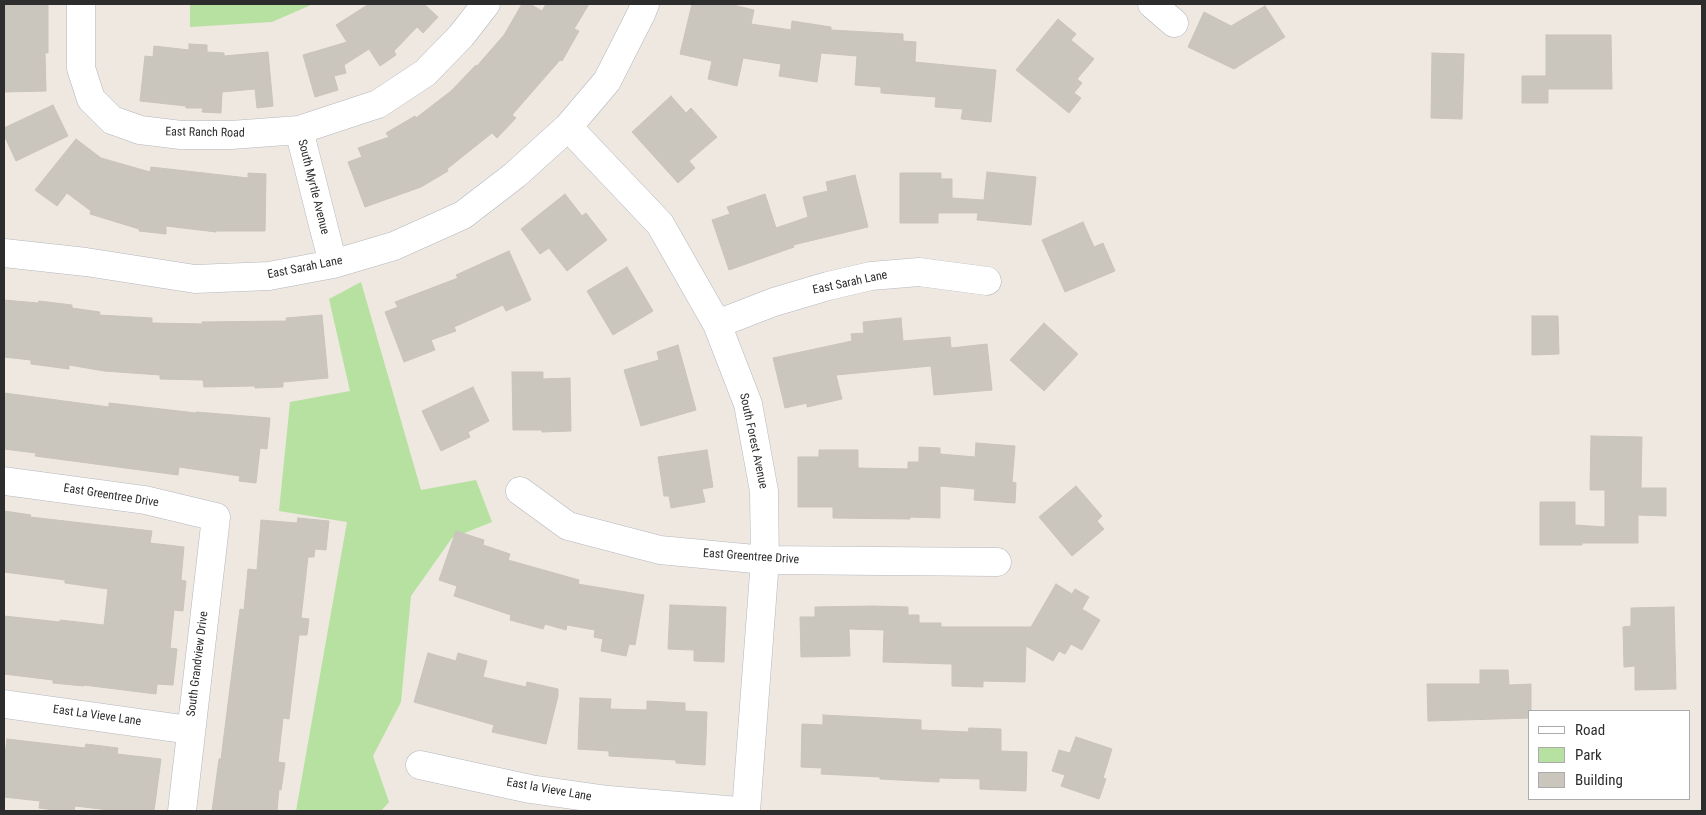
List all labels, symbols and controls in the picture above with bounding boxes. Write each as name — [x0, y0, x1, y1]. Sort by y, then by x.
street label: East Ranch Road — [165, 125, 245, 141]
street label: South Myrtle Avenue — [294, 138, 332, 236]
street label: East Sarah Lane — [266, 254, 344, 282]
street label: East Sarah Lane — [811, 268, 889, 298]
street label: South Forest Avenue — [736, 392, 770, 490]
street label: East Greentree Drive — [62, 481, 160, 511]
street label: East Greentree Drive — [703, 546, 799, 568]
street label: South Grandview Drive — [184, 610, 212, 718]
street label: East La Vieve Lane — [52, 703, 142, 729]
legend — [1528, 710, 1691, 800]
text: Road — [1575, 721, 1605, 739]
text: Park — [1575, 746, 1602, 764]
text: Building — [1575, 771, 1623, 789]
street label: East la Vieve Lane — [505, 775, 593, 805]

